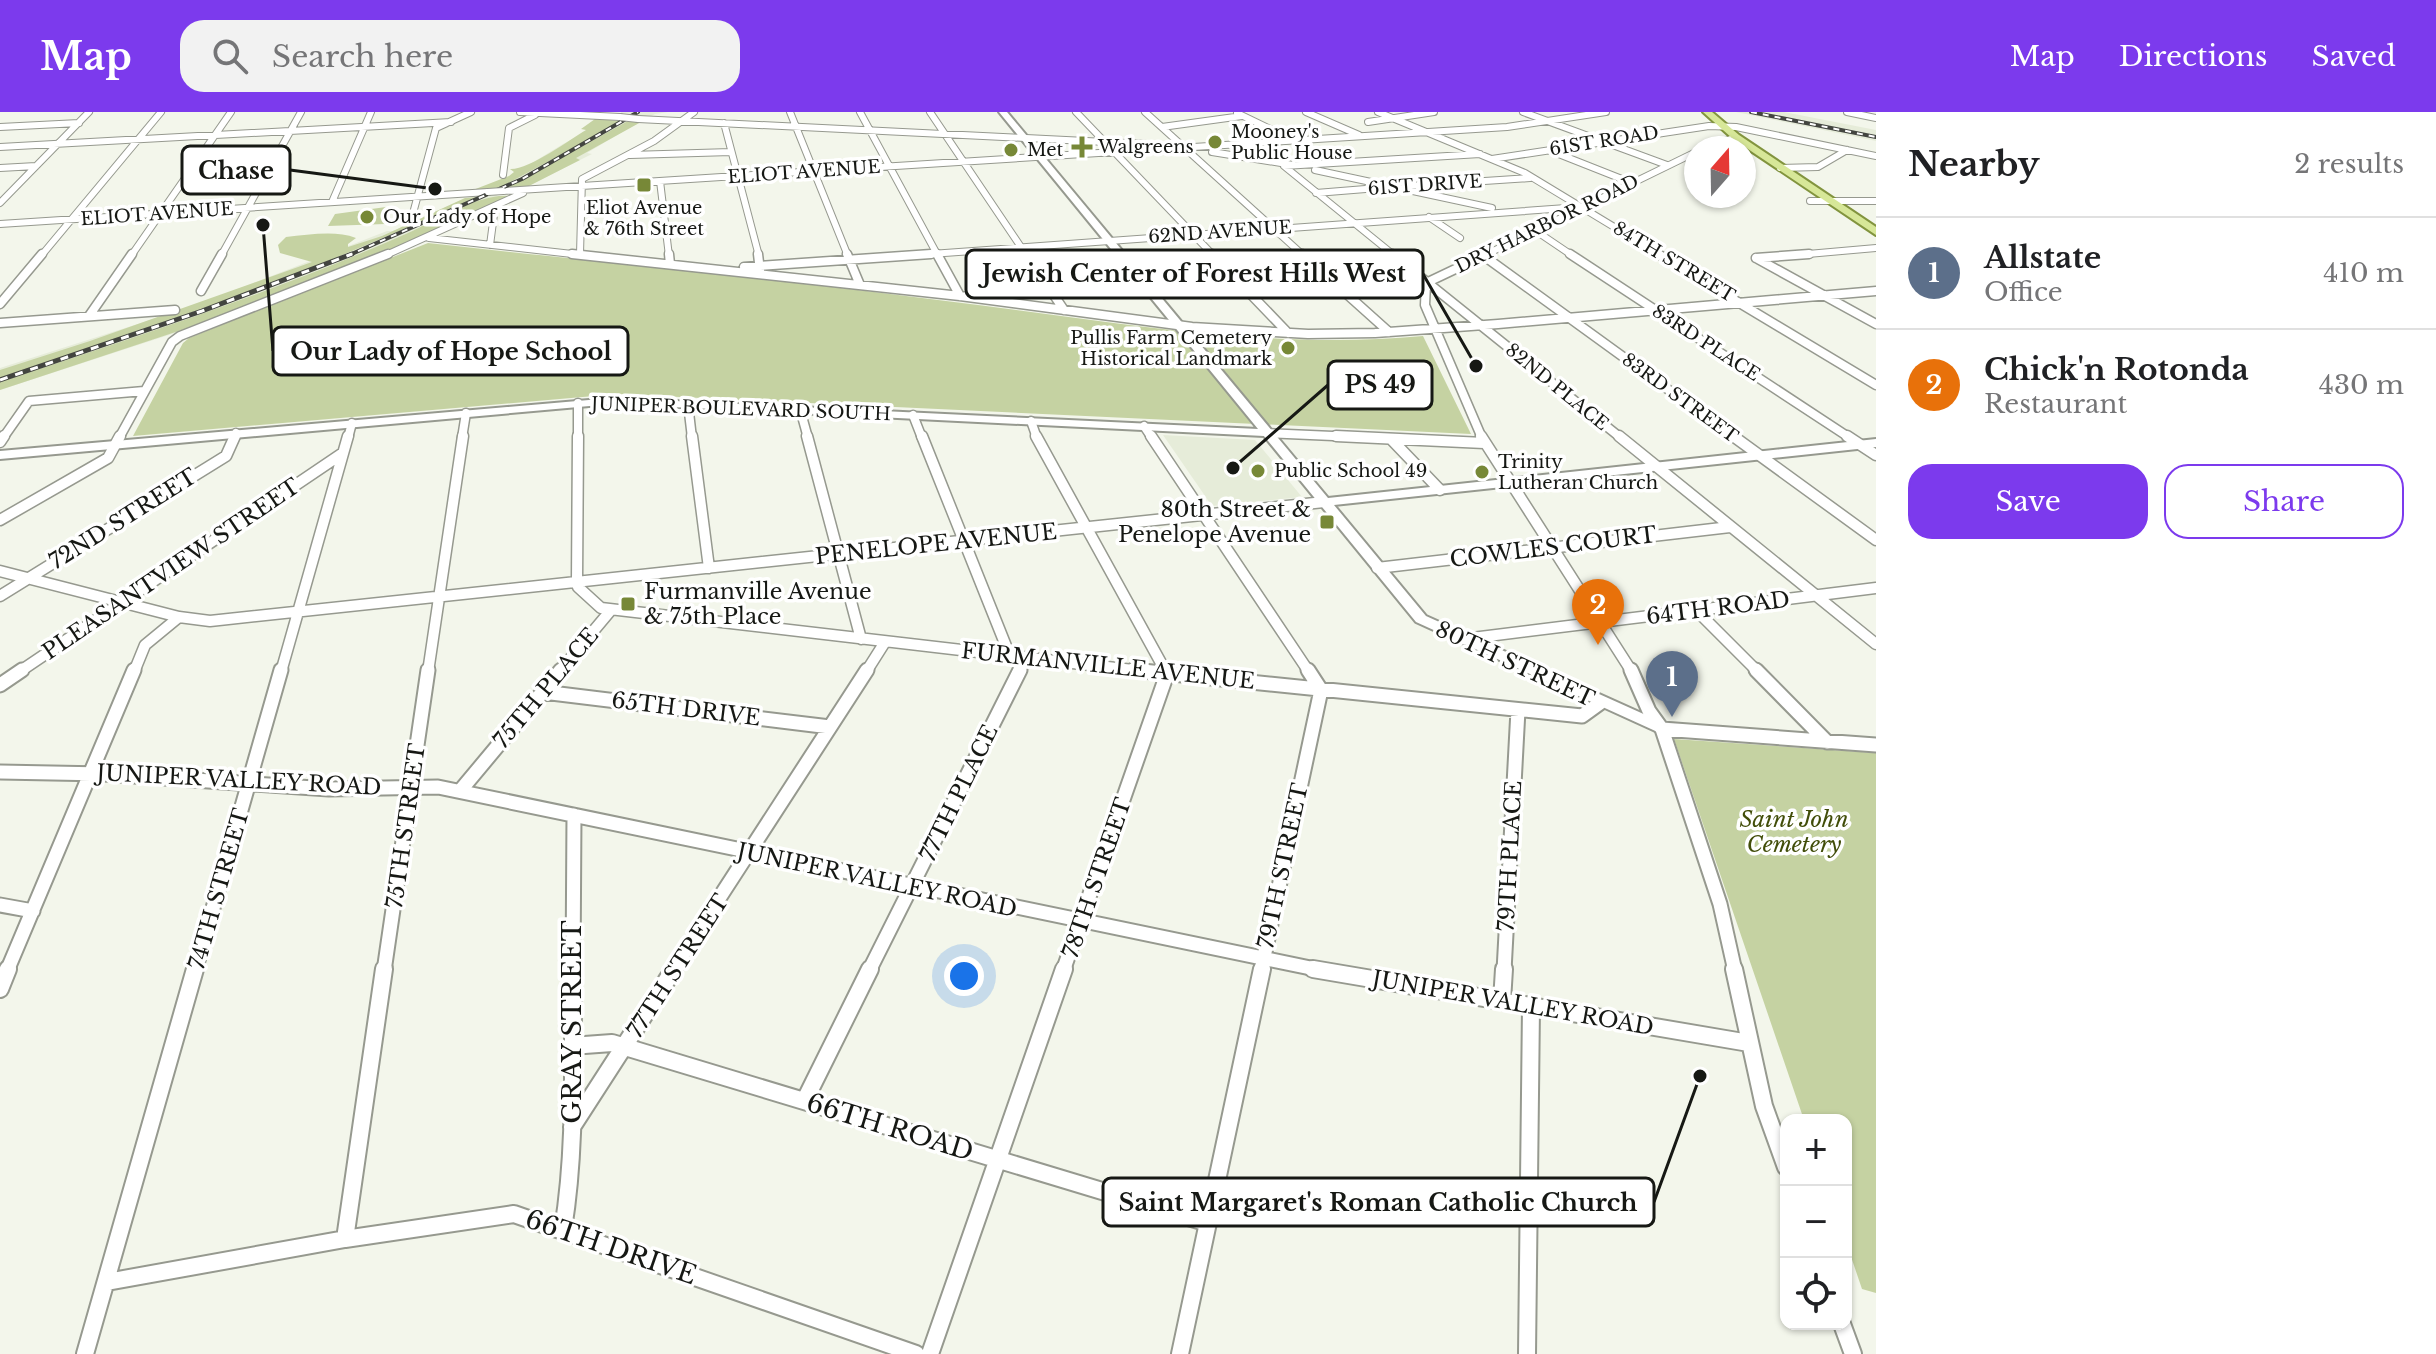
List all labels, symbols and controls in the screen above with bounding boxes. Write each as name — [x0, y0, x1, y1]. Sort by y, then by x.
search box — [180, 20, 740, 92]
text: Map — [40, 33, 132, 80]
icon: search — [208, 34, 252, 78]
text: Search here — [272, 38, 453, 75]
text: Map — [2010, 39, 2075, 74]
text: Directions — [2119, 39, 2268, 74]
text: Saved — [2312, 39, 2396, 74]
place label: Mooney's Public House — [1231, 121, 1352, 164]
street label: 61ST ROAD — [1548, 122, 1660, 160]
marker: Mooney's Public House — [1206, 133, 1224, 151]
place label: Walgreens — [1097, 136, 1194, 158]
north arrow — [1684, 136, 1756, 208]
marker: Walgreens — [1073, 138, 1091, 156]
place label: Met — [1027, 139, 1063, 161]
marker: Met — [1002, 141, 1020, 159]
text: Nearby — [1908, 143, 2040, 185]
callout: Chase — [182, 146, 290, 194]
text: 2 results — [2294, 148, 2404, 180]
text: Chase — [198, 156, 274, 185]
street label: ELIOT AVENUE — [727, 156, 881, 188]
street label: 61ST DRIVE — [1367, 170, 1483, 200]
street label: DRY HARBOR ROAD — [1452, 170, 1642, 278]
marker: Eliot Avenue & 76th Street — [635, 176, 653, 194]
place label: Eliot Avenue & 76th Street — [584, 197, 704, 240]
street label: ELIOT AVENUE — [80, 198, 234, 230]
place label: Our Lady of Hope — [383, 206, 551, 228]
marker: Our Lady of Hope — [358, 208, 376, 226]
street label: 62ND AVENUE — [1148, 216, 1292, 248]
street label: 84TH STREET — [1609, 217, 1739, 307]
text: Allstate — [1984, 239, 2101, 276]
callout: Jewish Center of Forest Hills West — [966, 250, 1423, 298]
text: 1 — [1928, 257, 1940, 289]
text: 410 m — [2323, 257, 2404, 289]
text: Jewish Center of Forest Hills West — [977, 259, 1407, 288]
text: Office — [1984, 276, 2063, 308]
street label: 83RD PLACE — [1648, 300, 1764, 386]
callout: Our Lady of Hope School — [273, 327, 628, 375]
place label: Pullis Farm Cemetery Historical Landmark — [1070, 327, 1272, 370]
text: Our Lady of Hope School — [290, 337, 612, 366]
marker: Pullis Farm Cemetery Historical Landmark — [1279, 339, 1297, 357]
street label: 82ND PLACE — [1501, 339, 1613, 435]
street label: 83RD STREET — [1618, 349, 1743, 448]
text: Chick'n Rotonda — [1984, 351, 2249, 388]
callout: PS 49 — [1328, 361, 1432, 409]
text: 2 — [1926, 369, 1942, 401]
text: 430 m — [2319, 369, 2404, 401]
text: PS 49 — [1344, 370, 1416, 399]
text: Restaurant — [1984, 388, 2127, 420]
street label: JUNIPER BOULEVARD SOUTH — [589, 393, 891, 425]
place label: Trinity Lutheran Church — [1498, 451, 1658, 494]
place label: Public School 49 — [1274, 460, 1427, 482]
marker: Public School 49 — [1249, 462, 1267, 480]
street label: 72ND STREET — [44, 463, 202, 575]
marker: Trinity Lutheran Church — [1473, 463, 1491, 481]
button: Save — [1908, 464, 2148, 539]
button: Share — [2164, 464, 2404, 539]
street label: PLEASANTVIEW STREET — [37, 472, 305, 665]
place label: 80th Street & Penelope Avenue — [1118, 496, 1311, 548]
marker: 80th Street & Penelope Avenue — [1318, 513, 1336, 531]
street label: PENELOPE AVENUE — [814, 518, 1058, 570]
street label: COWLES COURT — [1448, 521, 1658, 573]
place label: Furmanville Avenue & 75th Place — [644, 578, 872, 630]
pin: 2 — [1572, 579, 1624, 645]
street label: 64TH ROAD — [1645, 586, 1791, 630]
marker: Furmanville Avenue & 75th Place — [619, 595, 637, 613]
street label: 80TH STREET — [1431, 615, 1599, 713]
street label: 75TH PLACE — [488, 622, 604, 754]
street label: FURMANVILLE AVENUE — [960, 637, 1256, 695]
pin: 1 — [1646, 651, 1698, 717]
street label: 65TH DRIVE — [610, 686, 762, 732]
street label: 77TH PLACE — [914, 720, 1004, 866]
street label: 75TH STREET — [381, 741, 431, 910]
street label: JUNIPER VALLEY ROAD — [93, 759, 382, 801]
street label: 79TH PLACE — [1493, 780, 1527, 932]
street label: 79TH STREET — [1252, 781, 1314, 951]
street label: 78TH STREET — [1057, 794, 1137, 962]
street label: 74TH STREET — [183, 805, 255, 973]
park label: Saint John Cemetery — [1740, 806, 1849, 858]
street label: JUNIPER VALLEY ROAD — [732, 837, 1019, 923]
street label: 77TH STREET — [622, 889, 735, 1043]
street label: GRAY STREET — [556, 920, 588, 1124]
your location — [944, 956, 984, 996]
street label: JUNIPER VALLEY ROAD — [1367, 964, 1656, 1041]
street label: 66TH ROAD — [803, 1086, 977, 1168]
map controls — [1780, 1114, 1852, 1330]
button: + — [1780, 1114, 1852, 1186]
callout: Saint Margaret's Roman Catholic Church — [1103, 1178, 1654, 1226]
button: − — [1780, 1186, 1852, 1258]
text: Saint Margaret's Roman Catholic Church — [1119, 1188, 1637, 1217]
street label: 66TH DRIVE — [521, 1203, 701, 1291]
button: locate — [1780, 1258, 1852, 1330]

